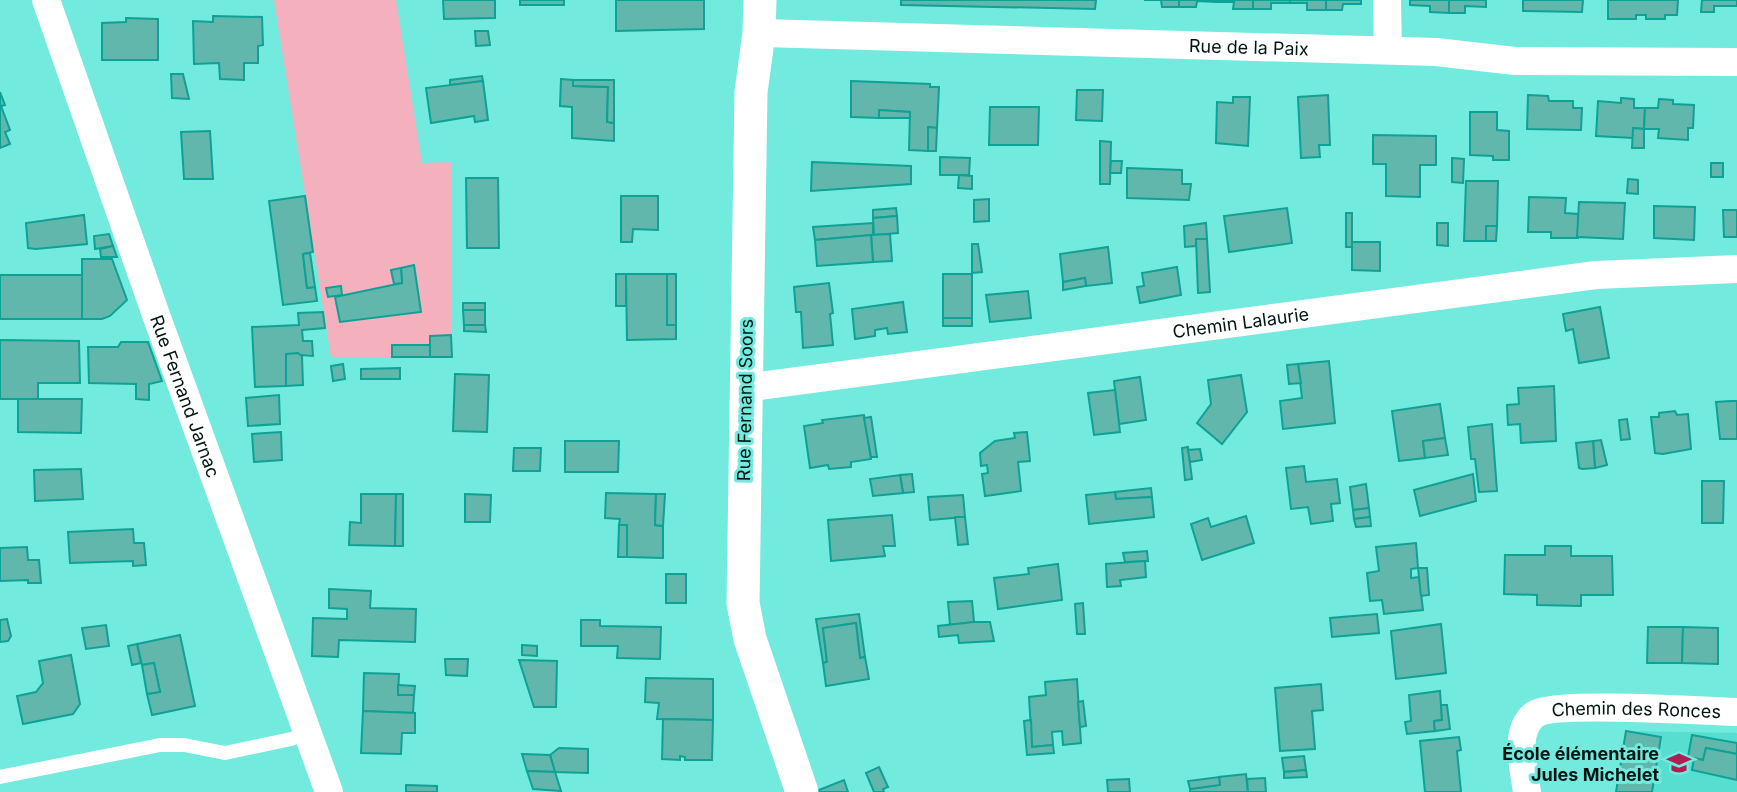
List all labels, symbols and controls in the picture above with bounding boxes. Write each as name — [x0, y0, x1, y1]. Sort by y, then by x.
street label: Rue de la Paix — [1189, 35, 1309, 59]
street label: Chemin Lalaurie — [1171, 303, 1310, 342]
street label: Rue Fernand Jarnac — [146, 312, 225, 480]
street label: Rue Fernand Soors — [733, 319, 757, 481]
street label: Chemin des Ronces — [1550, 697, 1721, 722]
place label: École élémentaire Jules Michelet — [1502, 743, 1659, 785]
school or university icon: École élémentaire Jules Michelet — [1665, 749, 1693, 777]

